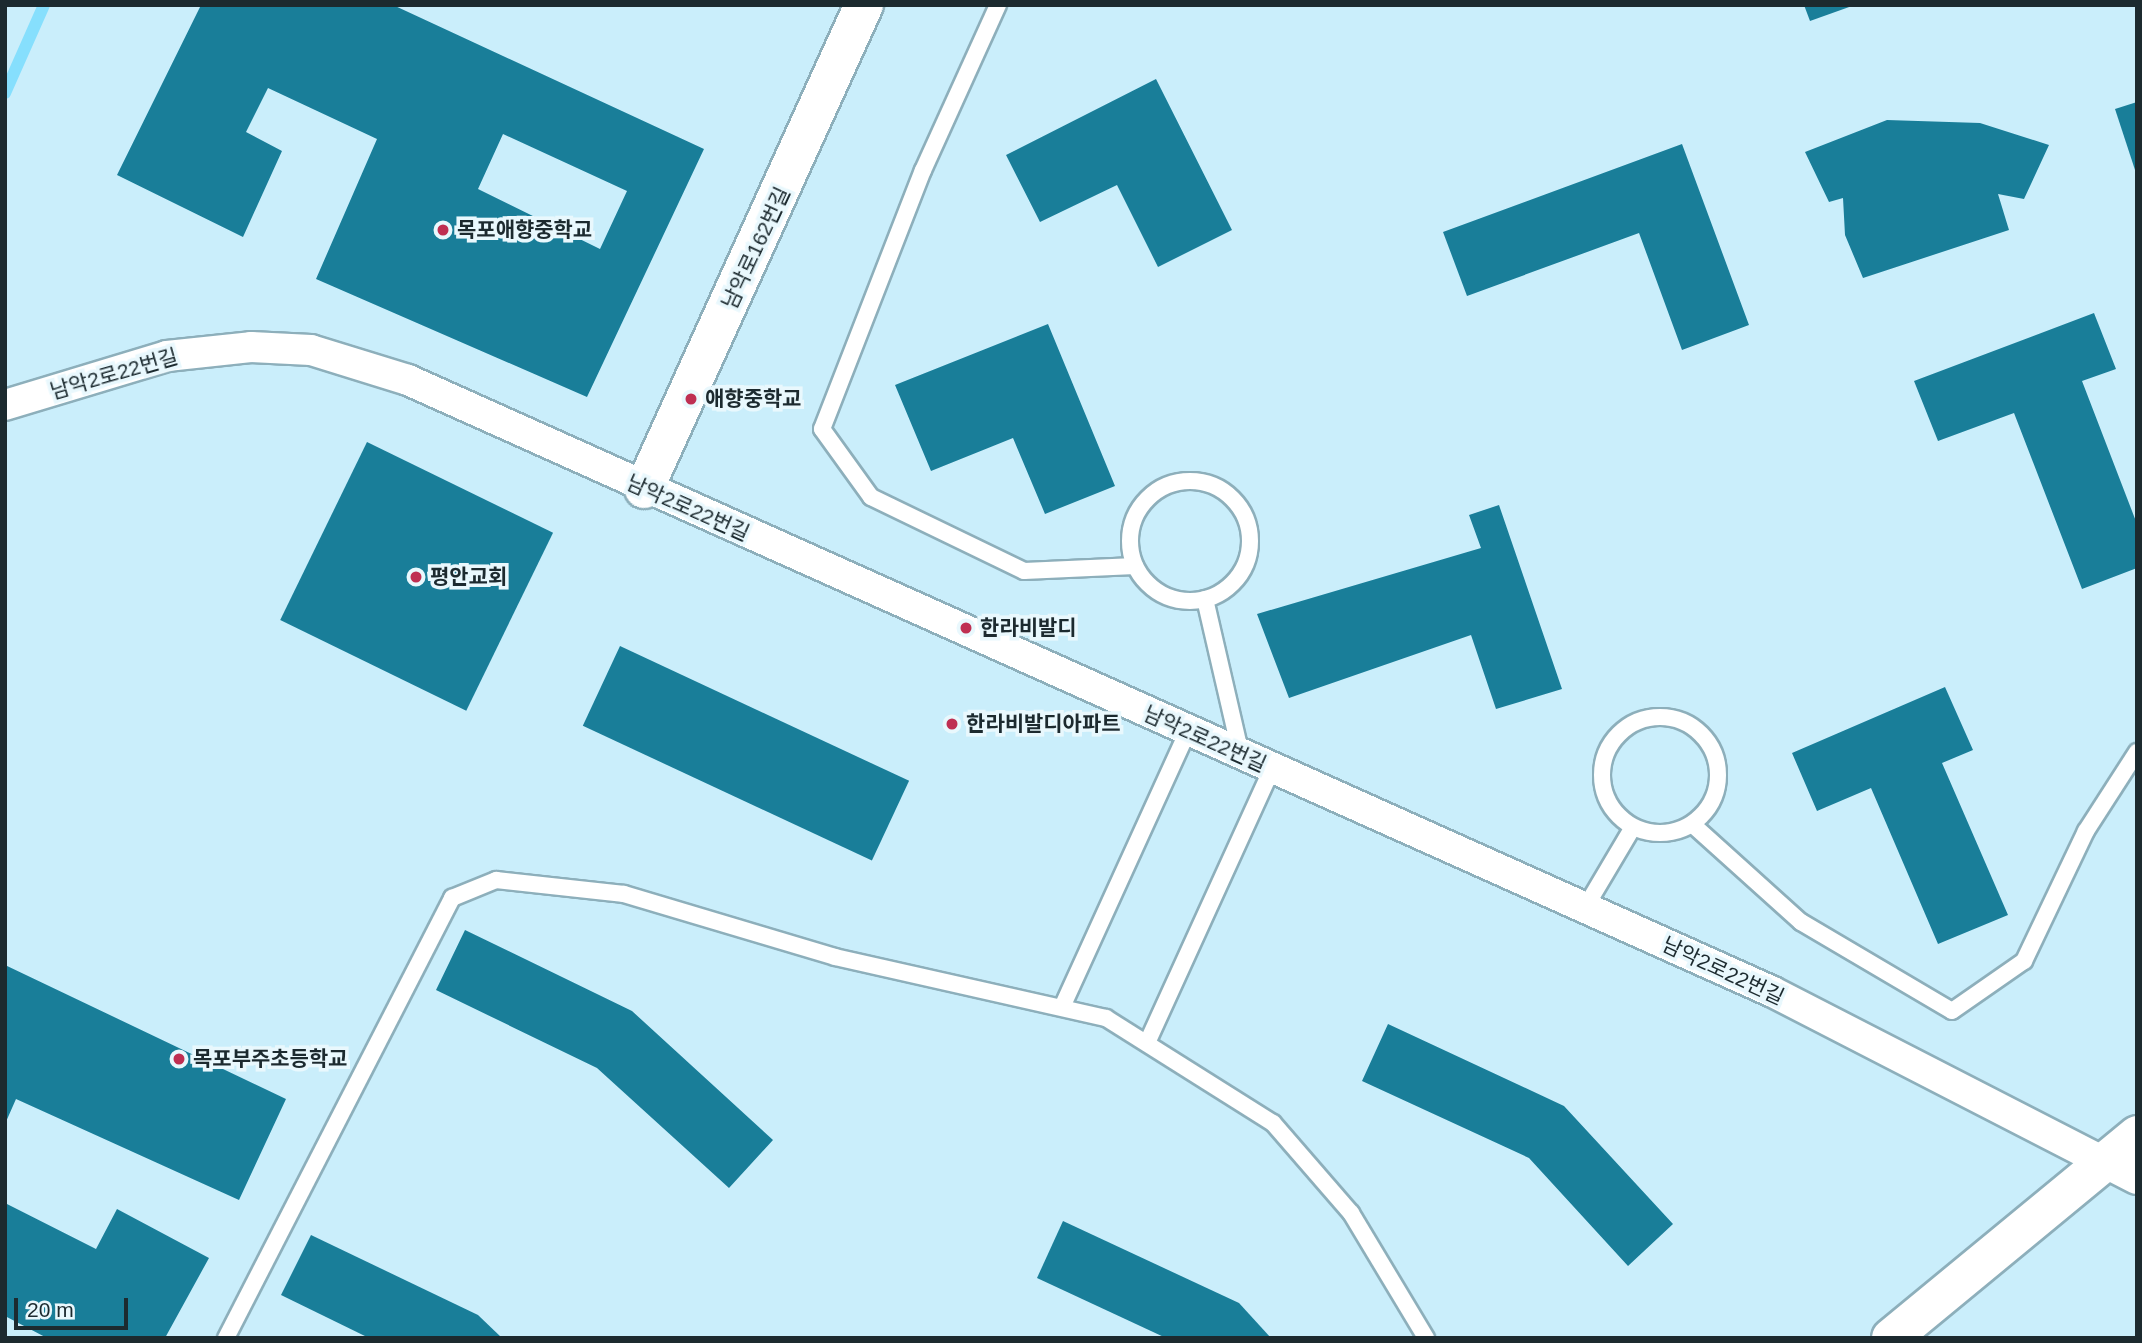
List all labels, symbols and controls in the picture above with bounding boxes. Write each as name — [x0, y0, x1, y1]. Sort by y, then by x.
street label: 남악로162번길 — [717, 183, 795, 313]
place label: 목포애향중학교 — [457, 217, 592, 243]
marker: 목포애향중학교 — [435, 222, 451, 238]
street label: 남악2로22번길 — [47, 344, 181, 404]
place label: 애향중학교 — [705, 386, 802, 412]
marker: 애향중학교 — [683, 391, 699, 407]
street label: 남악2로22번길 — [623, 470, 753, 546]
place label: 평안교회 — [430, 564, 507, 590]
marker: 평안교회 — [408, 569, 424, 585]
place label: 한라비발디 — [980, 615, 1077, 641]
marker: 한라비발디 — [958, 620, 974, 636]
street label: 남악2로22번길 — [1140, 701, 1270, 777]
place label: 한라비발디아파트 — [966, 711, 1121, 737]
marker: 한라비발디아파트 — [944, 716, 960, 732]
street label: 남악2로22번길 — [1658, 932, 1788, 1010]
place label: 목포부주초등학교 — [193, 1046, 348, 1072]
marker: 목포부주초등학교 — [171, 1051, 187, 1067]
scale bar — [18, 1284, 131, 1328]
text: 20 m — [27, 1298, 74, 1321]

